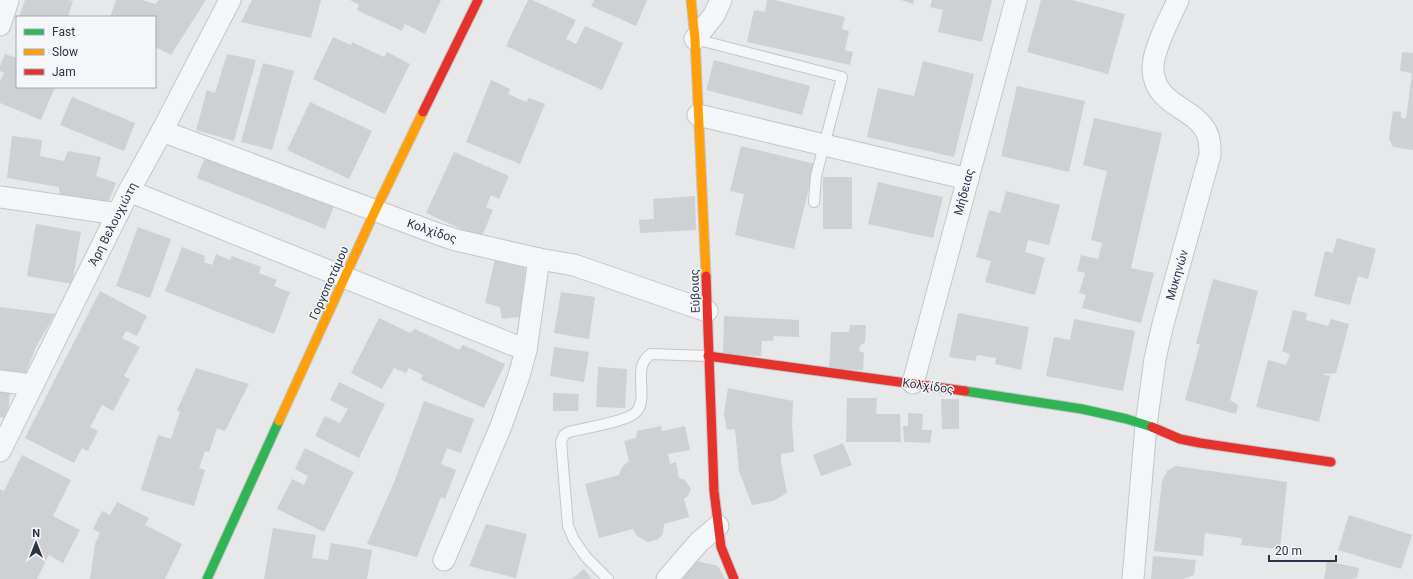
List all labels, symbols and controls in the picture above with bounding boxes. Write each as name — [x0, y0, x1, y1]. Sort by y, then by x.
legend — [16, 16, 156, 88]
text: Fast — [52, 25, 75, 39]
text: Slow — [52, 45, 78, 59]
text: Jam — [52, 65, 76, 79]
street label: Μήδειας — [951, 167, 977, 217]
street label: Άρη Βελουχιώτη — [86, 180, 140, 268]
street label: Κολχίδος — [405, 216, 459, 246]
street label: Γοργοποτάμου — [307, 244, 351, 322]
street label: Μυκηνών — [1163, 248, 1191, 302]
street label: Εύβοιας — [687, 269, 703, 313]
street label: Κολχίδος — [902, 375, 954, 397]
north arrow — [16, 523, 56, 563]
text: N — [32, 527, 40, 540]
scale bar — [1269, 537, 1336, 563]
text: 20 m — [1275, 544, 1302, 558]

